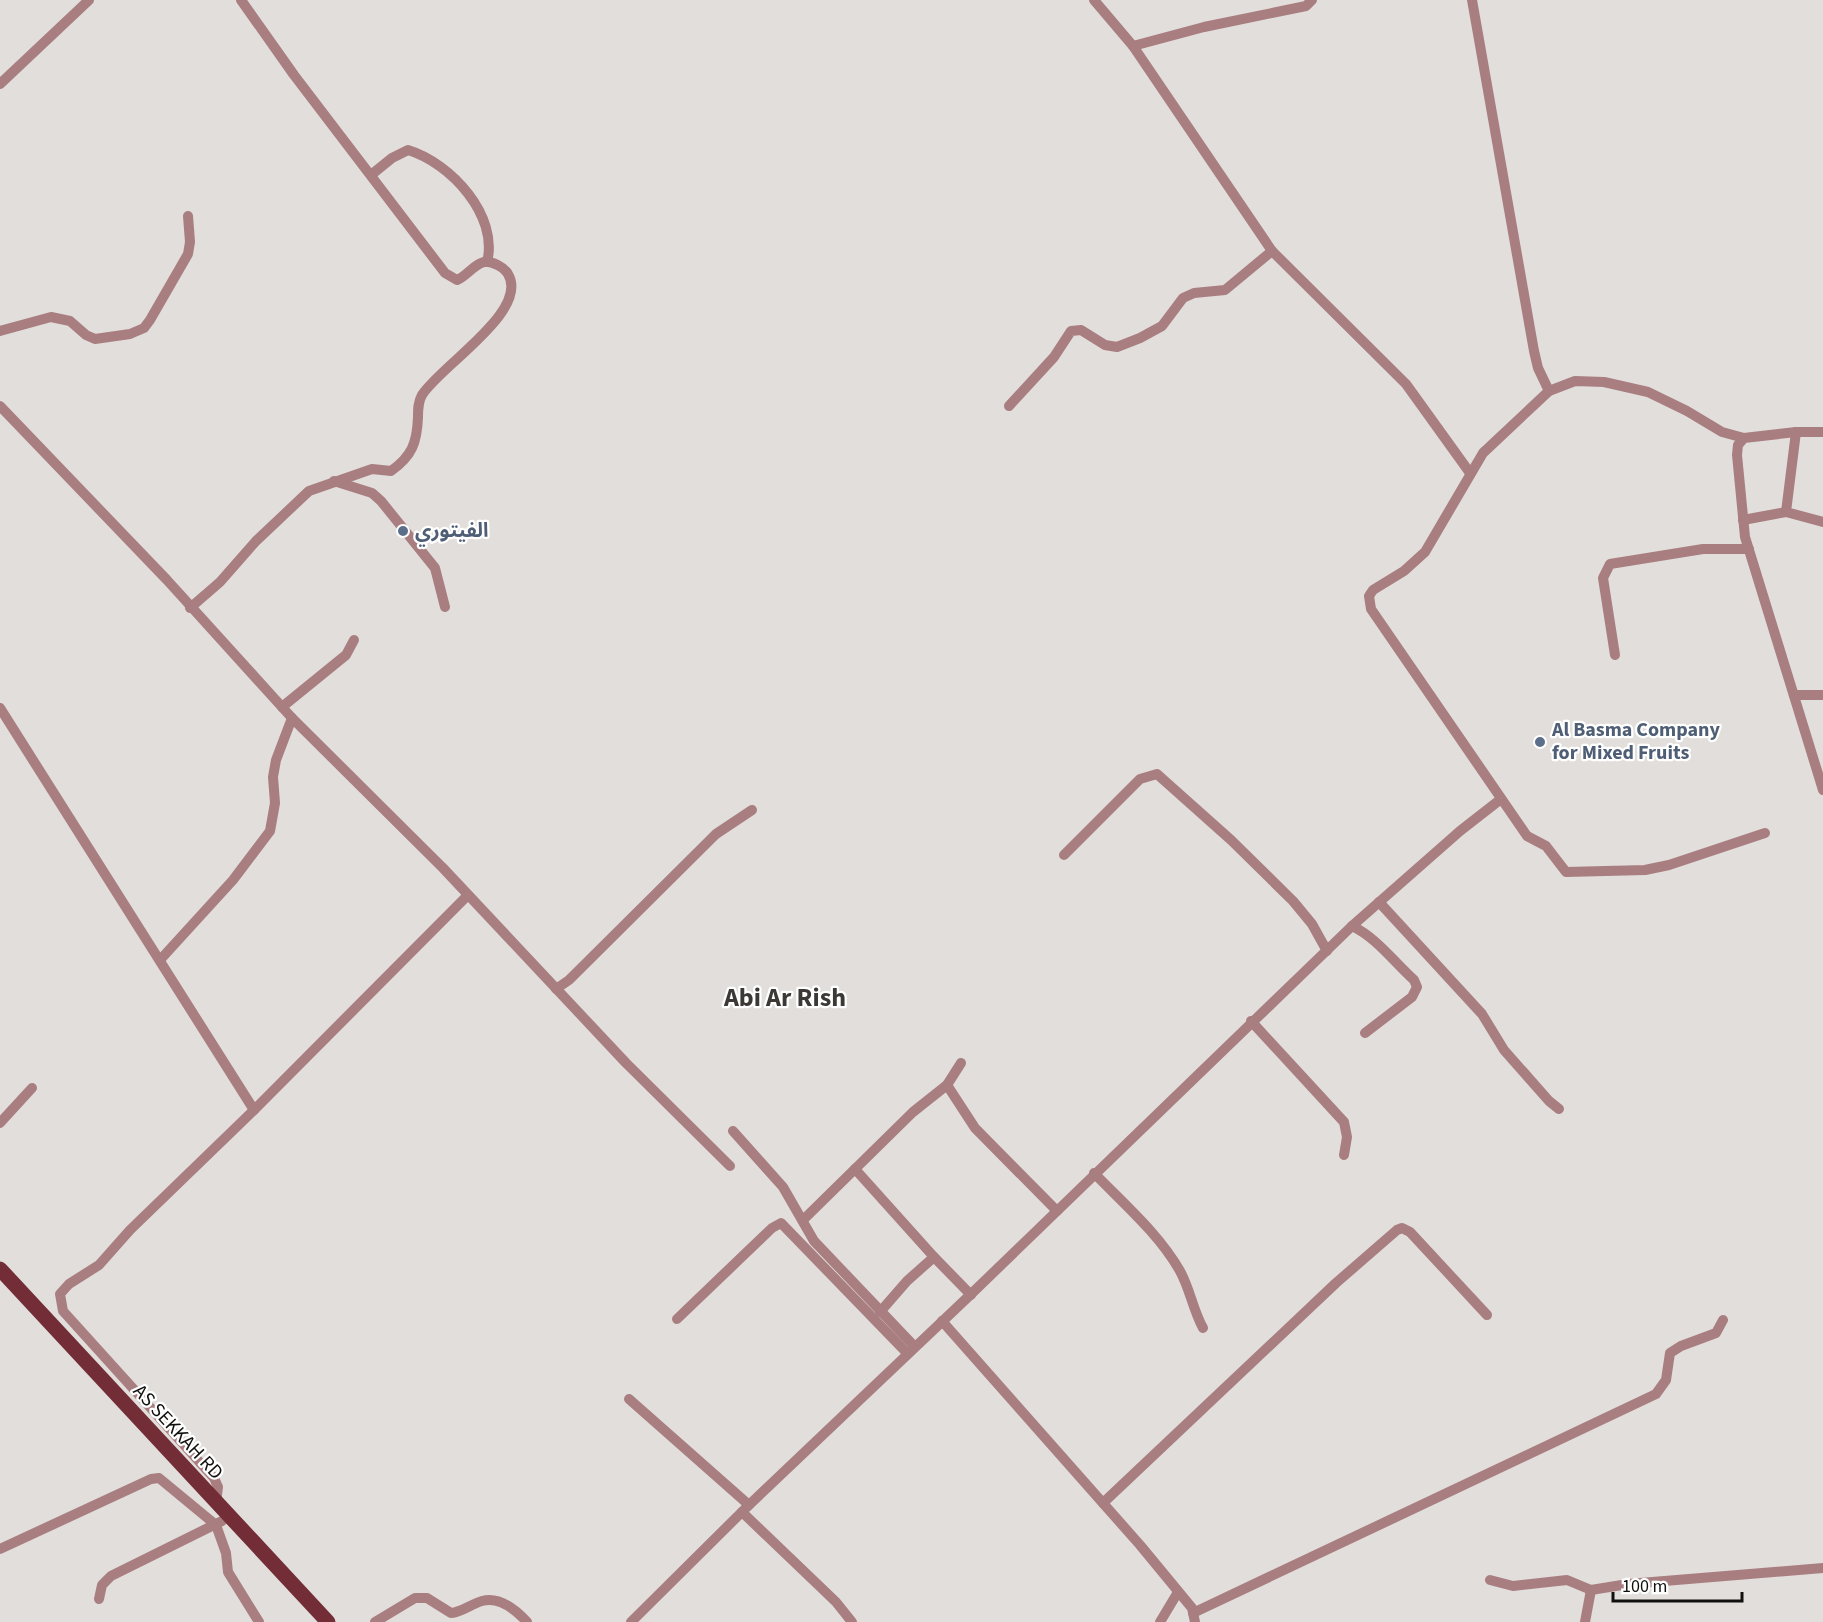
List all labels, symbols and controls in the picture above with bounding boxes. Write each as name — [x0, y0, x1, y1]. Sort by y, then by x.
place label: الفيتوري — [415, 517, 488, 547]
marker: الفيتوري — [396, 524, 410, 538]
place label: Al Basma Company for Mixed Fruits — [1551, 716, 1720, 767]
marker: Al Basma Company for Mixed Fruits — [1533, 735, 1547, 749]
district label: Abi Ar Rish — [723, 979, 846, 1016]
street label: AS SEKKAH RD — [126, 1378, 230, 1486]
scale bar — [1613, 1565, 1742, 1603]
text: 100 m — [1622, 1574, 1667, 1599]

